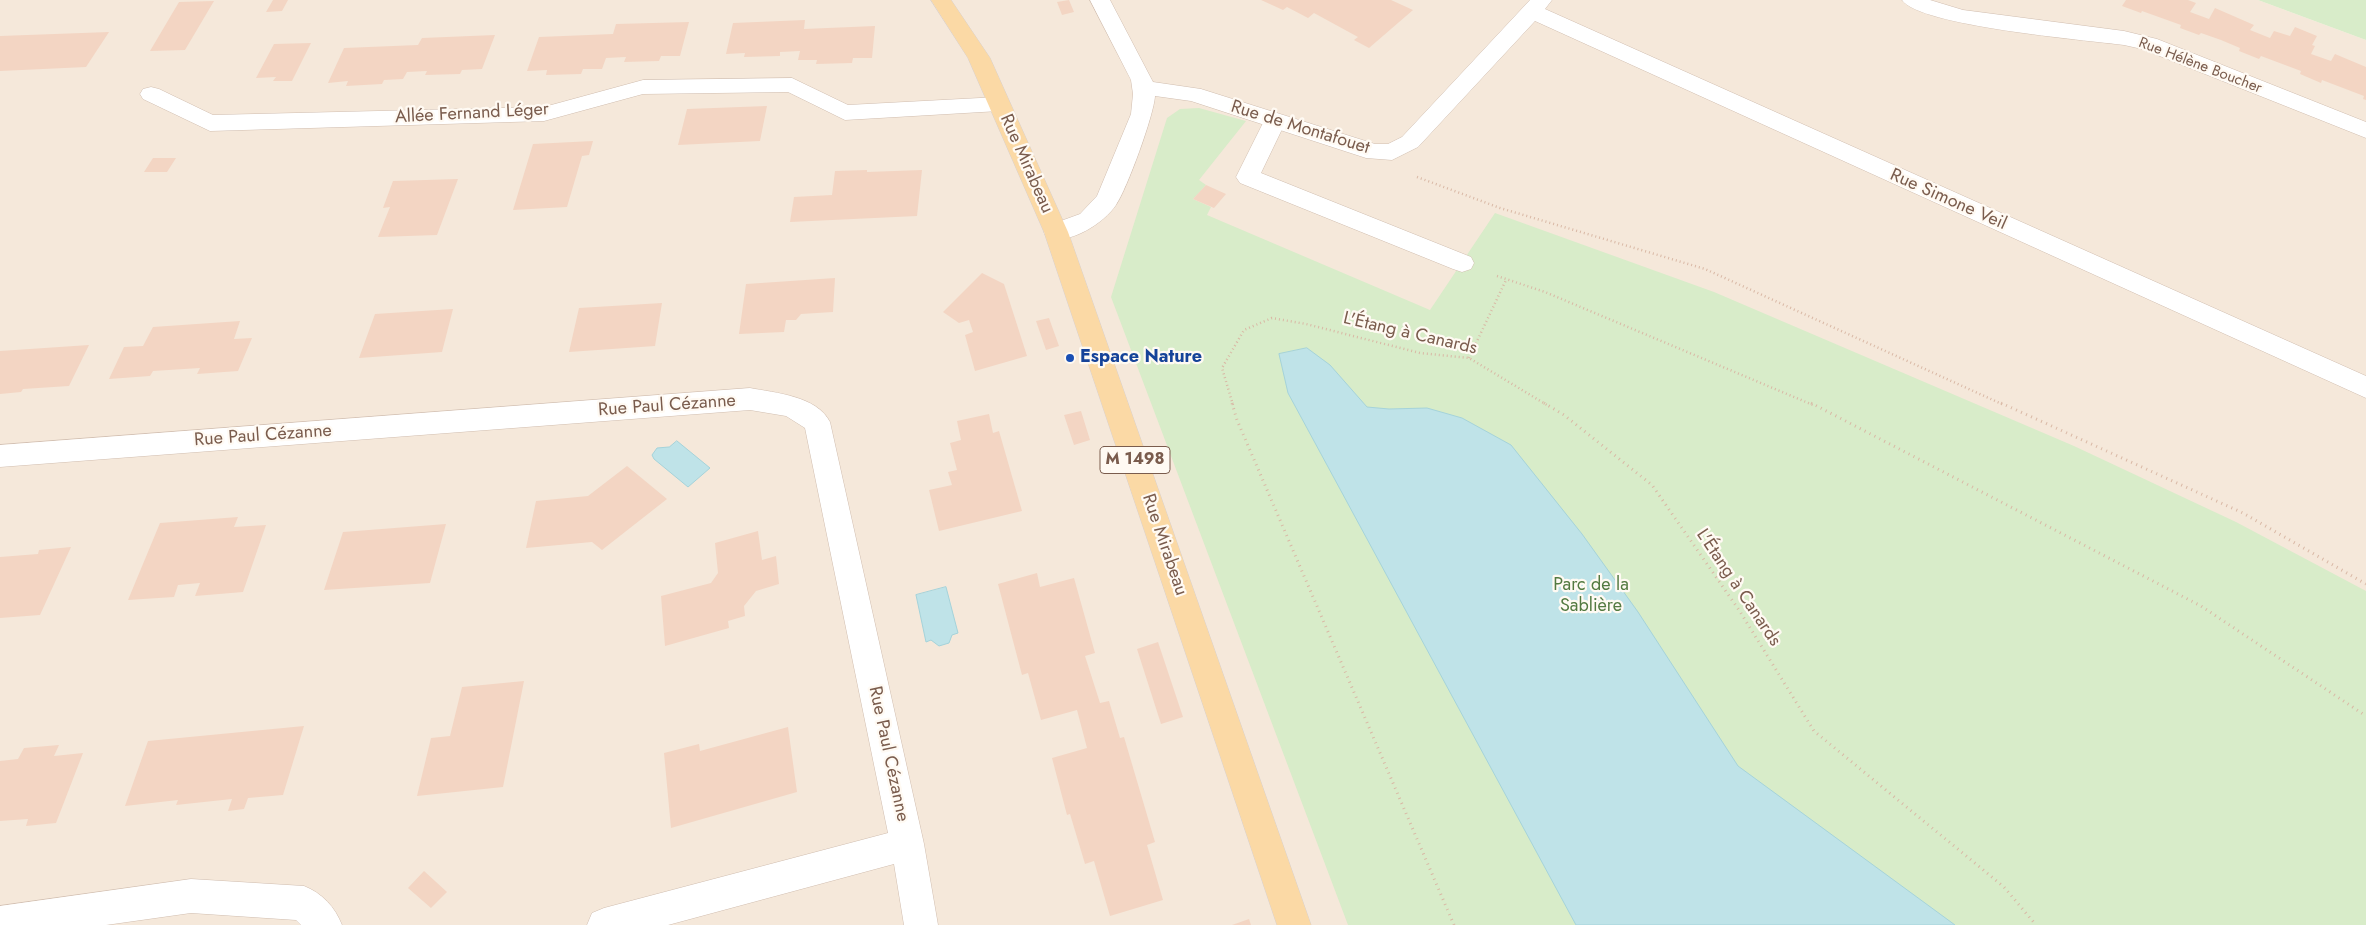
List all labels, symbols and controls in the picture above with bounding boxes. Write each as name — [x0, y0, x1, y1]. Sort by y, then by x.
street label: Rue Hélène Boucher — [2136, 34, 2264, 98]
street label: Rue de Montafouet — [1228, 97, 1372, 159]
street label: Allée Fernand Léger — [394, 99, 550, 129]
street label: Rue Mirabeau — [995, 111, 1057, 217]
street label: Rue Simone Veil — [1886, 165, 2010, 235]
street label: L'Étang à Canards — [1341, 308, 1479, 360]
place label: Espace Nature — [1080, 347, 1202, 369]
marker: Espace Nature — [1064, 352, 1076, 364]
street label: Rue Paul Cézanne — [597, 390, 737, 422]
street label: Rue Paul Cézanne — [193, 420, 333, 452]
road number: M 1498 — [1100, 446, 1170, 474]
street label: Rue Mirabeau — [1137, 491, 1191, 599]
street label: L'Étang à Canards — [1691, 525, 1785, 651]
park label: Parc de la Sablière — [1553, 575, 1629, 618]
street label: Rue Paul Cézanne — [863, 684, 913, 824]

